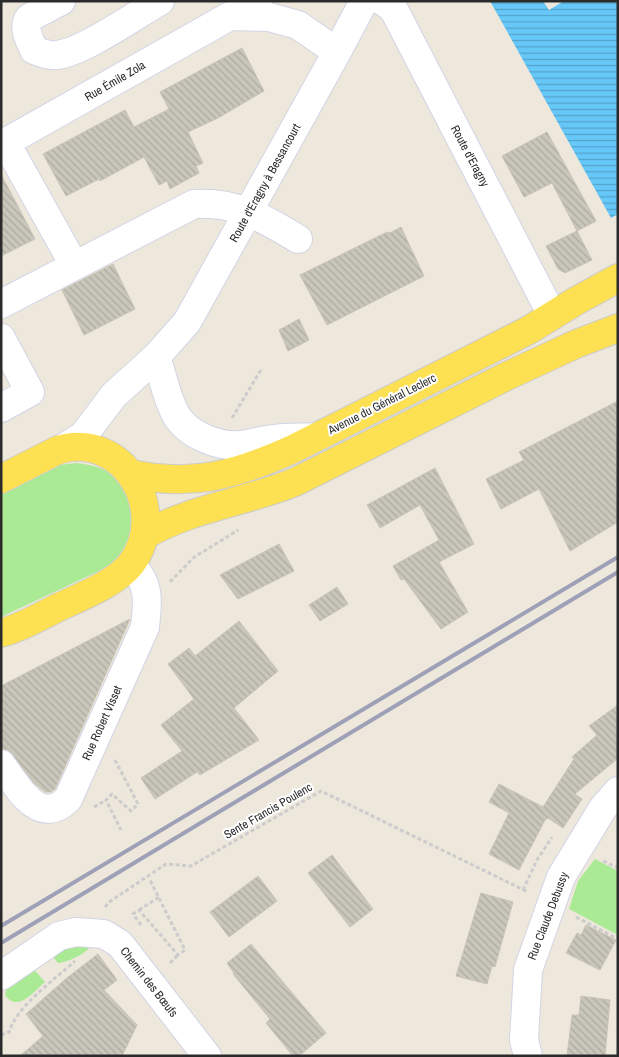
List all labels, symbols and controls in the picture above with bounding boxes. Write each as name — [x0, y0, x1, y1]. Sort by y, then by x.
street label: Rue Émile Zola — [82, 57, 149, 105]
street label: Route d'Eragny à Bessancourt — [226, 121, 304, 245]
street label: Route d'Eragny — [447, 122, 493, 190]
street label: Avenue du Général Leclerc — [324, 370, 439, 439]
street label: Rue Robert Visset — [78, 683, 126, 763]
street label: Sente Francis Poulenc — [221, 779, 315, 843]
street label: Rue Claude Debussy — [524, 870, 572, 962]
street label: Chemin des Bœufs — [117, 944, 181, 1020]

